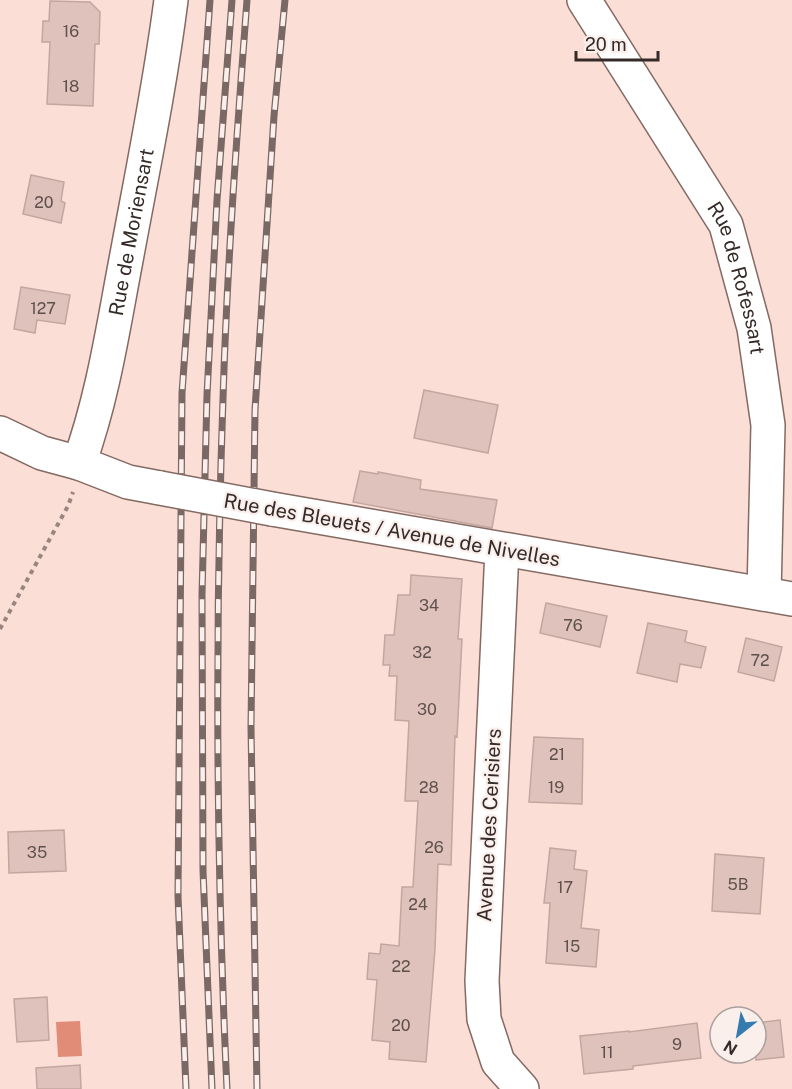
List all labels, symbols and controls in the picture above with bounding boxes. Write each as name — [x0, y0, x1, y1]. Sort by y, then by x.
house number: 16 — [63, 22, 79, 41]
scale bar — [576, 24, 658, 62]
text: 20 m — [585, 34, 627, 55]
house number: 18 — [63, 77, 79, 96]
street label: Rue de Moriensart — [104, 146, 159, 318]
house number: 20 — [34, 193, 54, 212]
street label: Rue de Rofessart — [702, 197, 770, 356]
house number: 127 — [30, 299, 56, 318]
street label: Rue des Bleuets / Avenue de Nivelles — [222, 489, 562, 571]
house number: 34 — [419, 596, 439, 615]
house number: 76 — [563, 616, 583, 635]
house number: 32 — [412, 643, 432, 662]
house number: 72 — [750, 651, 770, 670]
house number: 30 — [417, 700, 437, 719]
street label: Avenue des Cerisiers — [472, 728, 506, 922]
house number: 21 — [549, 745, 565, 764]
house number: 28 — [419, 778, 439, 797]
house number: 19 — [548, 778, 564, 797]
house number: 26 — [424, 838, 444, 857]
house number: 35 — [27, 843, 47, 862]
house number: 5B — [728, 875, 748, 894]
house number: 17 — [557, 878, 573, 897]
house number: 24 — [408, 895, 428, 914]
house number: 15 — [564, 937, 580, 956]
house number: 22 — [391, 957, 411, 976]
north arrow — [708, 1005, 768, 1065]
house number: 20 — [391, 1016, 411, 1035]
house number: 9 — [672, 1035, 682, 1054]
text: N — [720, 1036, 741, 1059]
house number: 11 — [600, 1043, 614, 1062]

